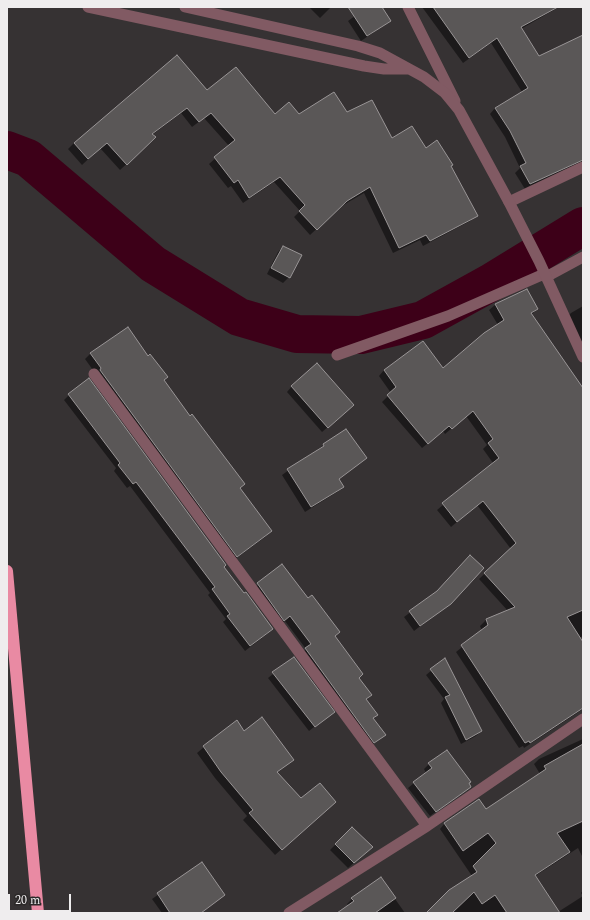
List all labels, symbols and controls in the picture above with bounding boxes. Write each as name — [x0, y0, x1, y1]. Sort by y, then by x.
scale bar — [10, 886, 73, 912]
text: 20 m — [15, 891, 40, 910]

